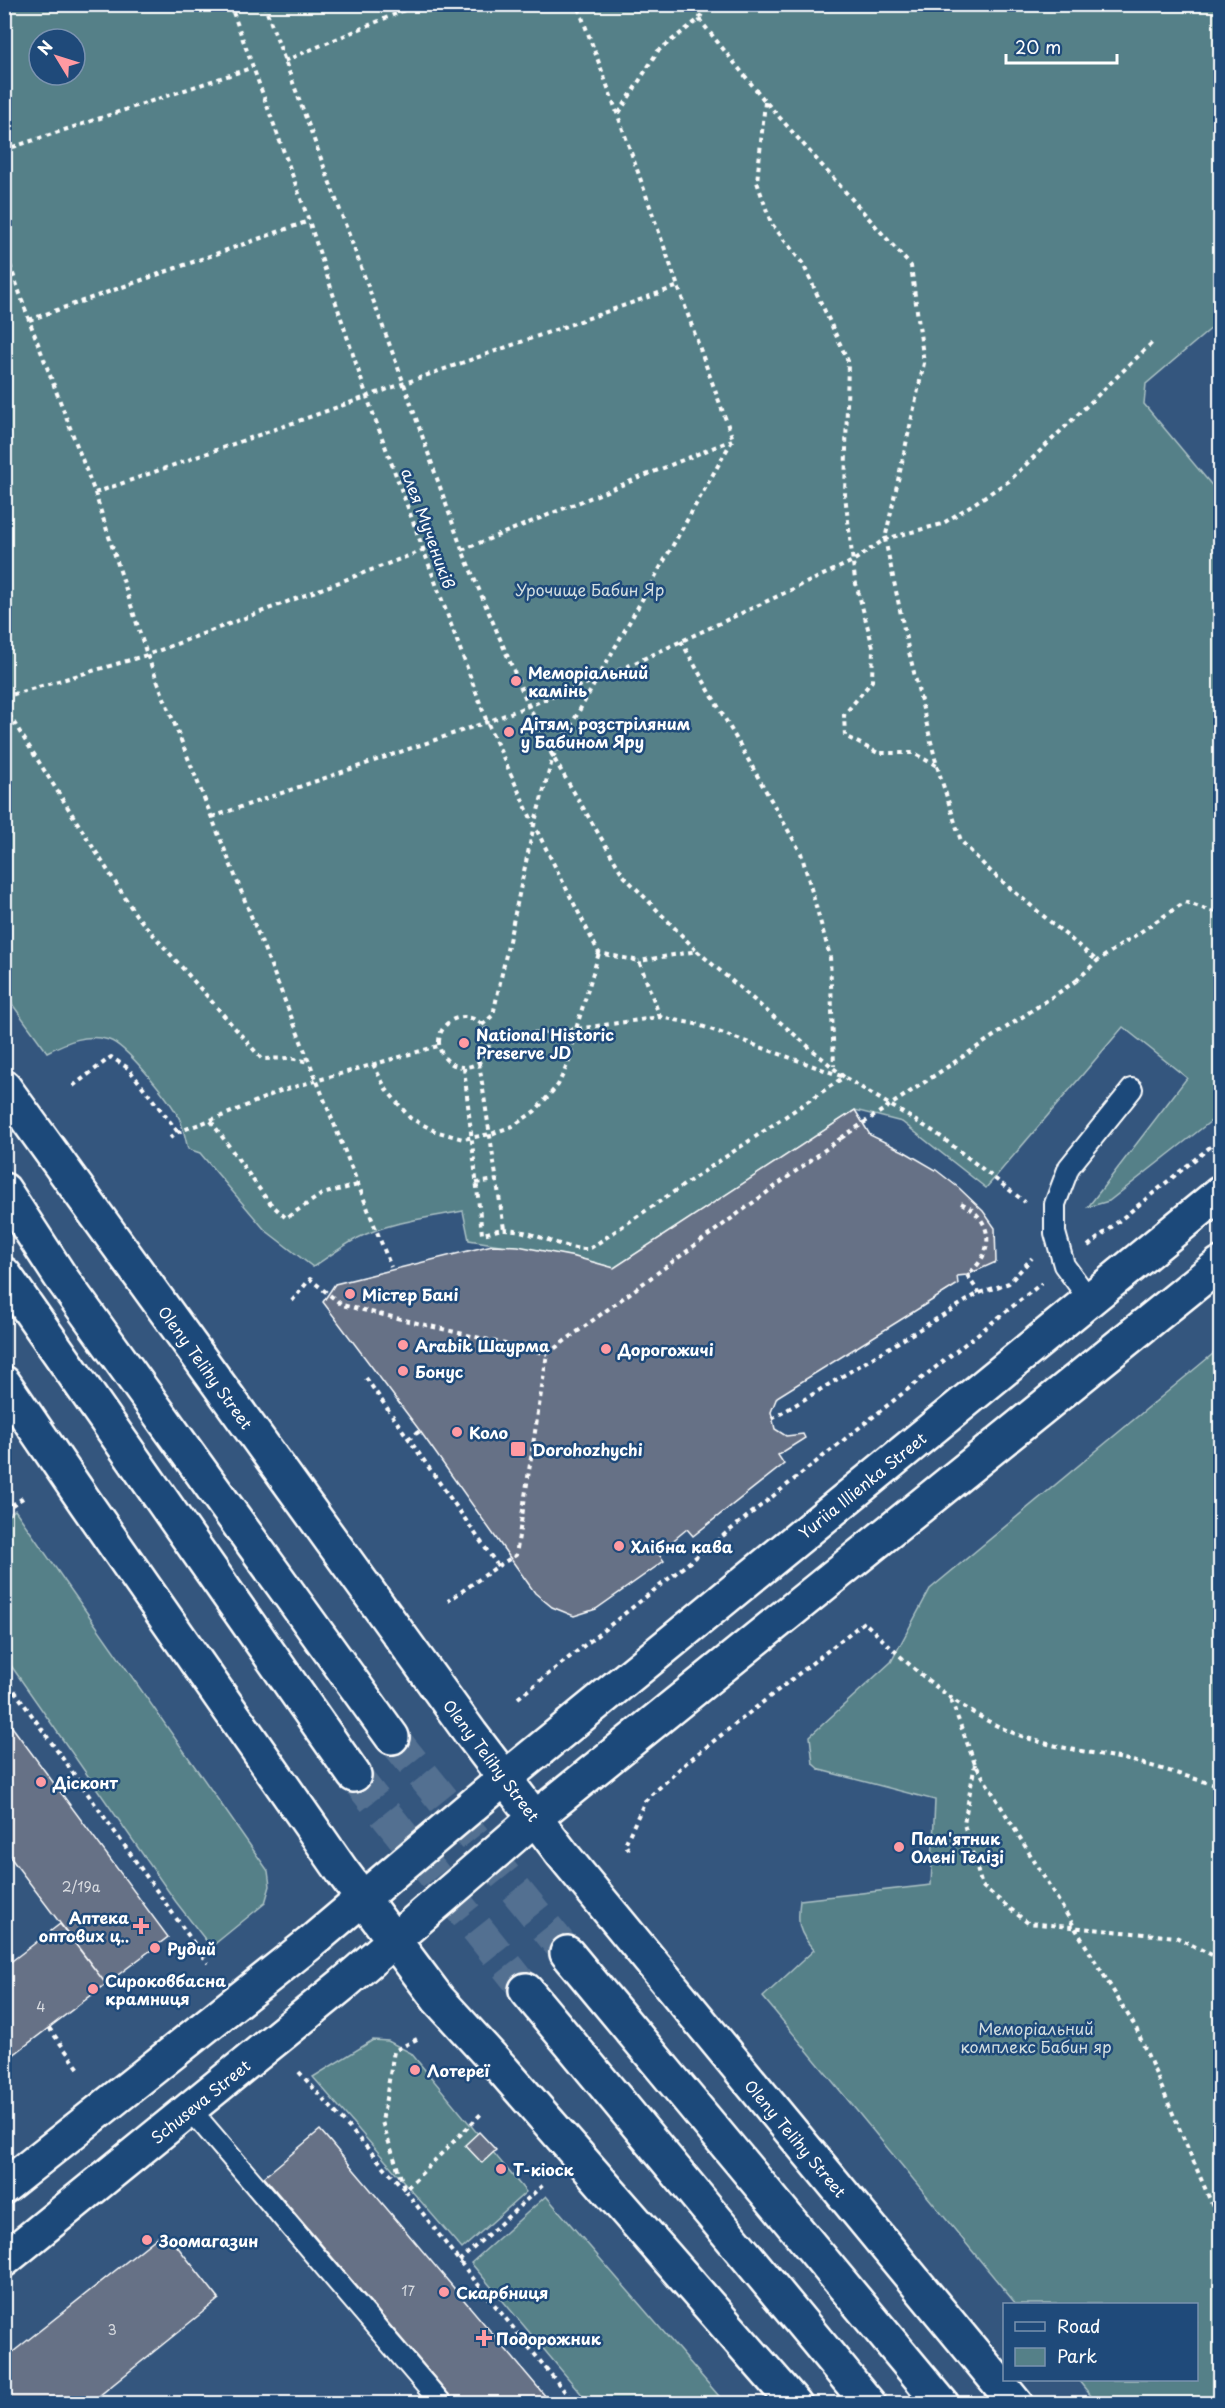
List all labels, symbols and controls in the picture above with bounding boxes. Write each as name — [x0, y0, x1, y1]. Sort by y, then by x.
north arrow — [27, 27, 87, 87]
scale bar — [1006, 27, 1117, 65]
text: 20 m — [1015, 33, 1061, 60]
text: N — [31, 35, 58, 60]
street label: алея Мучеників — [396, 464, 462, 592]
park label: Урочище Бабин Яр — [516, 577, 664, 601]
place label: Меморіальний камінь — [528, 660, 648, 702]
marker: Меморіальний камінь — [509, 674, 523, 688]
place label: Дітям, розстріляним у Бабином Яру — [520, 711, 691, 753]
marker: Дітям, розстріляним у Бабином Яру — [502, 725, 516, 739]
place label: National Historic Preserve JD — [476, 1022, 614, 1064]
marker: National Historic Preserve JD — [457, 1036, 471, 1050]
place label: Містер Бані — [362, 1282, 458, 1306]
marker: Містер Бані — [343, 1287, 357, 1301]
street label: Oleny Telihy Street — [153, 1300, 259, 1434]
place label: Arabik Шаурма — [415, 1333, 550, 1357]
place label: Дорогожичі — [617, 1337, 714, 1361]
marker: Arabik Шаурма — [396, 1338, 410, 1352]
marker: Дорогожичі — [599, 1342, 613, 1356]
place label: Бонус — [415, 1359, 464, 1383]
marker: Бонус — [396, 1364, 410, 1378]
place label: Коло — [469, 1420, 509, 1444]
marker: Коло — [450, 1425, 464, 1439]
street label: Yuriia Illienka Street — [793, 1426, 931, 1544]
place label: Dorohozhychi — [532, 1437, 643, 1461]
marker: Dorohozhychi — [509, 1440, 527, 1458]
place label: Хлібна кава — [631, 1534, 733, 1558]
marker: Хлібна кава — [612, 1539, 626, 1553]
street label: Oleny Telihy Street — [438, 1694, 546, 1826]
place label: Дісконт — [52, 1770, 119, 1794]
marker: Дісконт — [34, 1775, 48, 1789]
place label: Пам'ятник Олені Телізі — [911, 1826, 1004, 1868]
marker: Пам'ятник Олені Телізі — [892, 1840, 906, 1854]
house number: 2/19a — [62, 1876, 101, 1897]
place label: Аптека оптових ц‥ — [39, 1905, 129, 1947]
marker: Аптека оптових ц‥ — [134, 1919, 148, 1933]
place label: Рудий — [167, 1936, 216, 1960]
marker: Рудий — [148, 1941, 162, 1955]
place label: Сироковбасна крамниця — [105, 1968, 226, 2010]
marker: Сироковбасна крамниця — [86, 1982, 100, 1996]
house number: 4 — [36, 1996, 46, 2017]
park label: Меморіальний комплекс Бабин яр — [960, 2016, 1112, 2058]
street label: Schuseva Street — [145, 2053, 255, 2149]
place label: Лотереї — [427, 2058, 491, 2082]
marker: Лотереї — [408, 2063, 422, 2077]
street label: Oleny Telihy Street — [739, 2074, 853, 2203]
place label: Т-кіоск — [513, 2157, 574, 2181]
marker: Т-кіоск — [494, 2162, 508, 2176]
place label: Зоомагазин — [158, 2228, 258, 2252]
marker: Зоомагазин — [140, 2233, 154, 2247]
house number: 17 — [401, 2280, 415, 2301]
place label: Скарбниця — [456, 2280, 548, 2304]
marker: Скарбниця — [437, 2285, 451, 2299]
legend — [1003, 2303, 1198, 2381]
text: Road — [1057, 2312, 1101, 2339]
house number: 3 — [107, 2319, 117, 2340]
place label: Подорожник — [496, 2326, 602, 2350]
marker: Подорожник — [477, 2331, 491, 2345]
text: Park — [1057, 2342, 1097, 2369]

